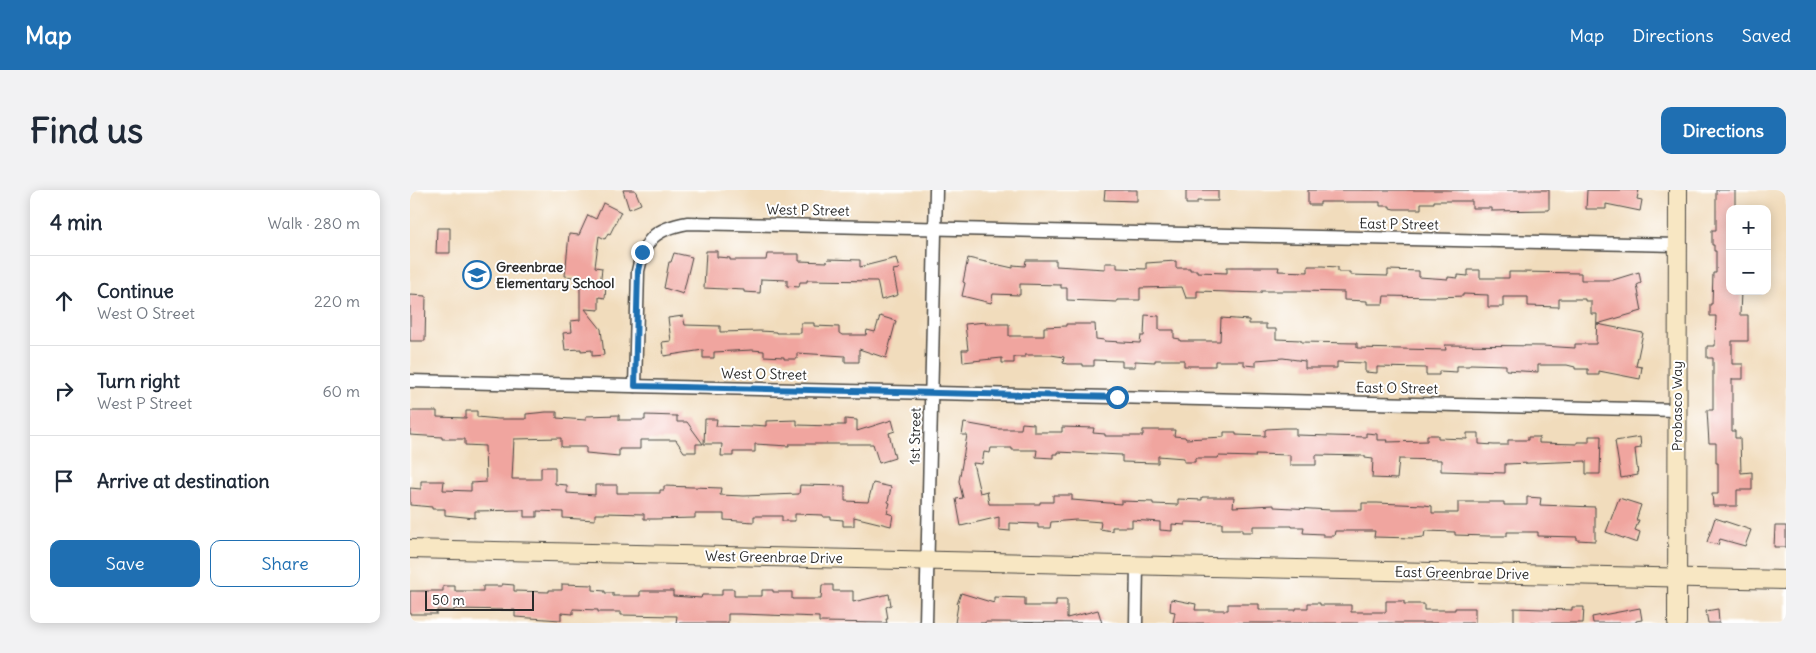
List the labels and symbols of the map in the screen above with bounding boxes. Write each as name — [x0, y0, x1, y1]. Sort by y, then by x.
street label: West P Street — [766, 200, 850, 220]
street label: East P Street — [1359, 214, 1439, 234]
route end — [631, 241, 654, 264]
place label: Greenbrae Elementary School — [496, 258, 614, 292]
school or university icon: Greenbrae Elementary School — [462, 260, 492, 290]
street label: Probasco Way — [1668, 361, 1686, 451]
street label: West O Street — [721, 364, 807, 384]
street label: East O Street — [1356, 378, 1438, 398]
route start — [1106, 386, 1129, 409]
street label: 1st Street — [906, 407, 925, 465]
street label: West Greenbrae Drive — [705, 547, 843, 567]
street label: East Greenbrae Drive — [1395, 563, 1529, 583]
scale bar — [425, 588, 534, 611]

